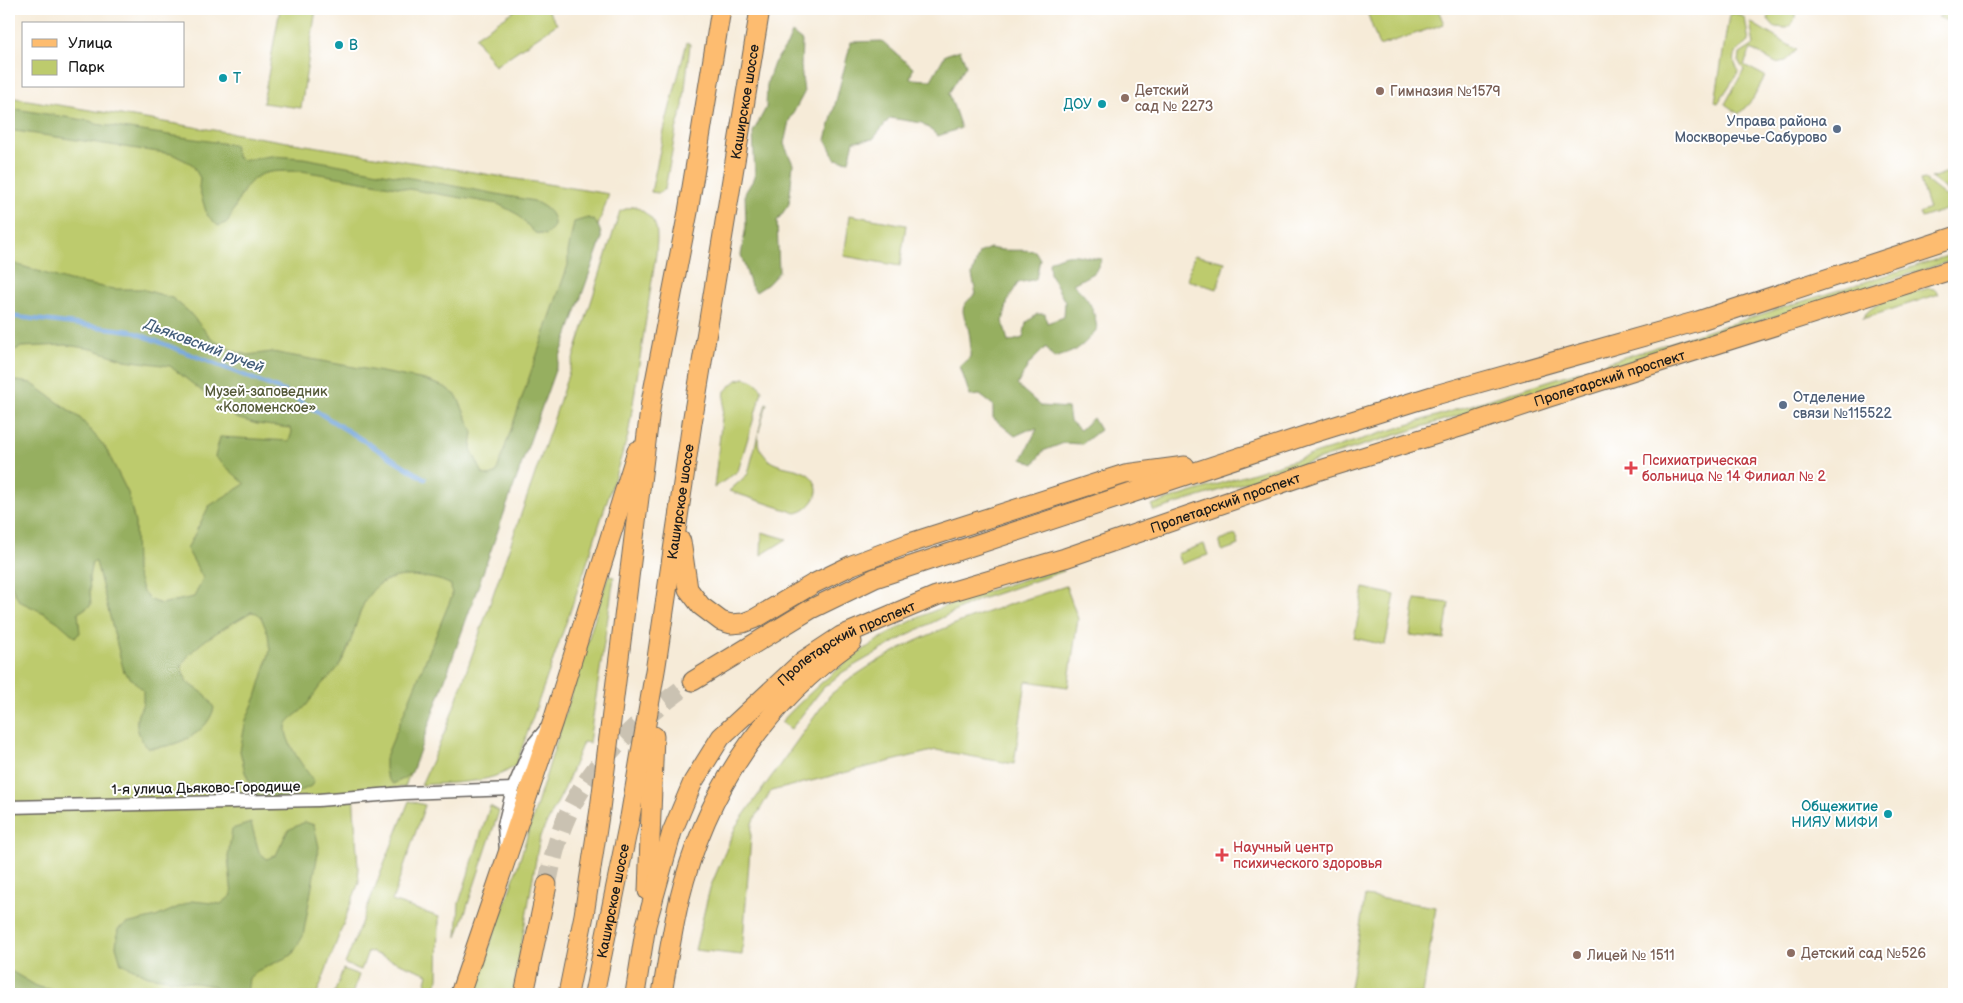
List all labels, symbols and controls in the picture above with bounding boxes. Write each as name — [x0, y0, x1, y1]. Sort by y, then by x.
legend — [22, 22, 185, 88]
text: Улица — [68, 34, 113, 53]
place label: В — [349, 37, 358, 54]
marker: В — [333, 39, 345, 51]
street label: Каширское шоссе — [727, 43, 763, 161]
text: Парк — [68, 58, 105, 77]
place label: Т — [233, 70, 242, 87]
marker: Т — [217, 72, 229, 84]
place label: Детский сад № 2273 — [1135, 82, 1213, 115]
place label: Гимназия №1579 — [1390, 83, 1500, 100]
marker: Гимназия №1579 — [1374, 85, 1386, 97]
marker: Детский сад № 2273 — [1119, 92, 1131, 104]
place label: ДОУ — [1064, 96, 1092, 113]
marker: ДОУ — [1096, 98, 1108, 110]
place label: Управа района Москворечье-Сабурово — [1675, 113, 1828, 146]
marker: Управа района Москворечье-Сабурово — [1831, 123, 1843, 135]
water label: Дьяковский ручей — [141, 314, 267, 378]
street label: Пролетарский проспект — [1532, 346, 1688, 410]
park label: Музей-заповедник «Коломенское» — [204, 383, 328, 416]
place label: Отделение связи №115522 — [1793, 389, 1892, 422]
marker: Отделение связи №115522 — [1777, 399, 1789, 411]
street label: Каширское шоссе — [663, 443, 697, 560]
place label: Психиатрическая больница № 14 Филиал № 2 — [1642, 452, 1827, 485]
marker: Психиатрическая больница № 14 Филиал № 2 — [1624, 461, 1638, 475]
street label: Пролетарский проспект — [1148, 469, 1303, 536]
street label: Пролетарский проспект — [773, 597, 918, 689]
street label: 1-я улица Дьяково-Городище — [111, 778, 301, 798]
place label: Общежитие НИЯУ МИФИ — [1791, 798, 1878, 831]
marker: Общежитие НИЯУ МИФИ — [1882, 808, 1894, 820]
place label: Научный центр психического здоровья — [1233, 839, 1383, 872]
street label: Каширское шоссе — [593, 842, 633, 960]
marker: Научный центр психического здоровья — [1215, 848, 1229, 862]
place label: Детский сад №526 — [1801, 945, 1927, 962]
place label: Лицей № 1511 — [1586, 947, 1675, 964]
marker: Детский сад №526 — [1785, 947, 1797, 959]
marker: Лицей № 1511 — [1571, 949, 1583, 961]

